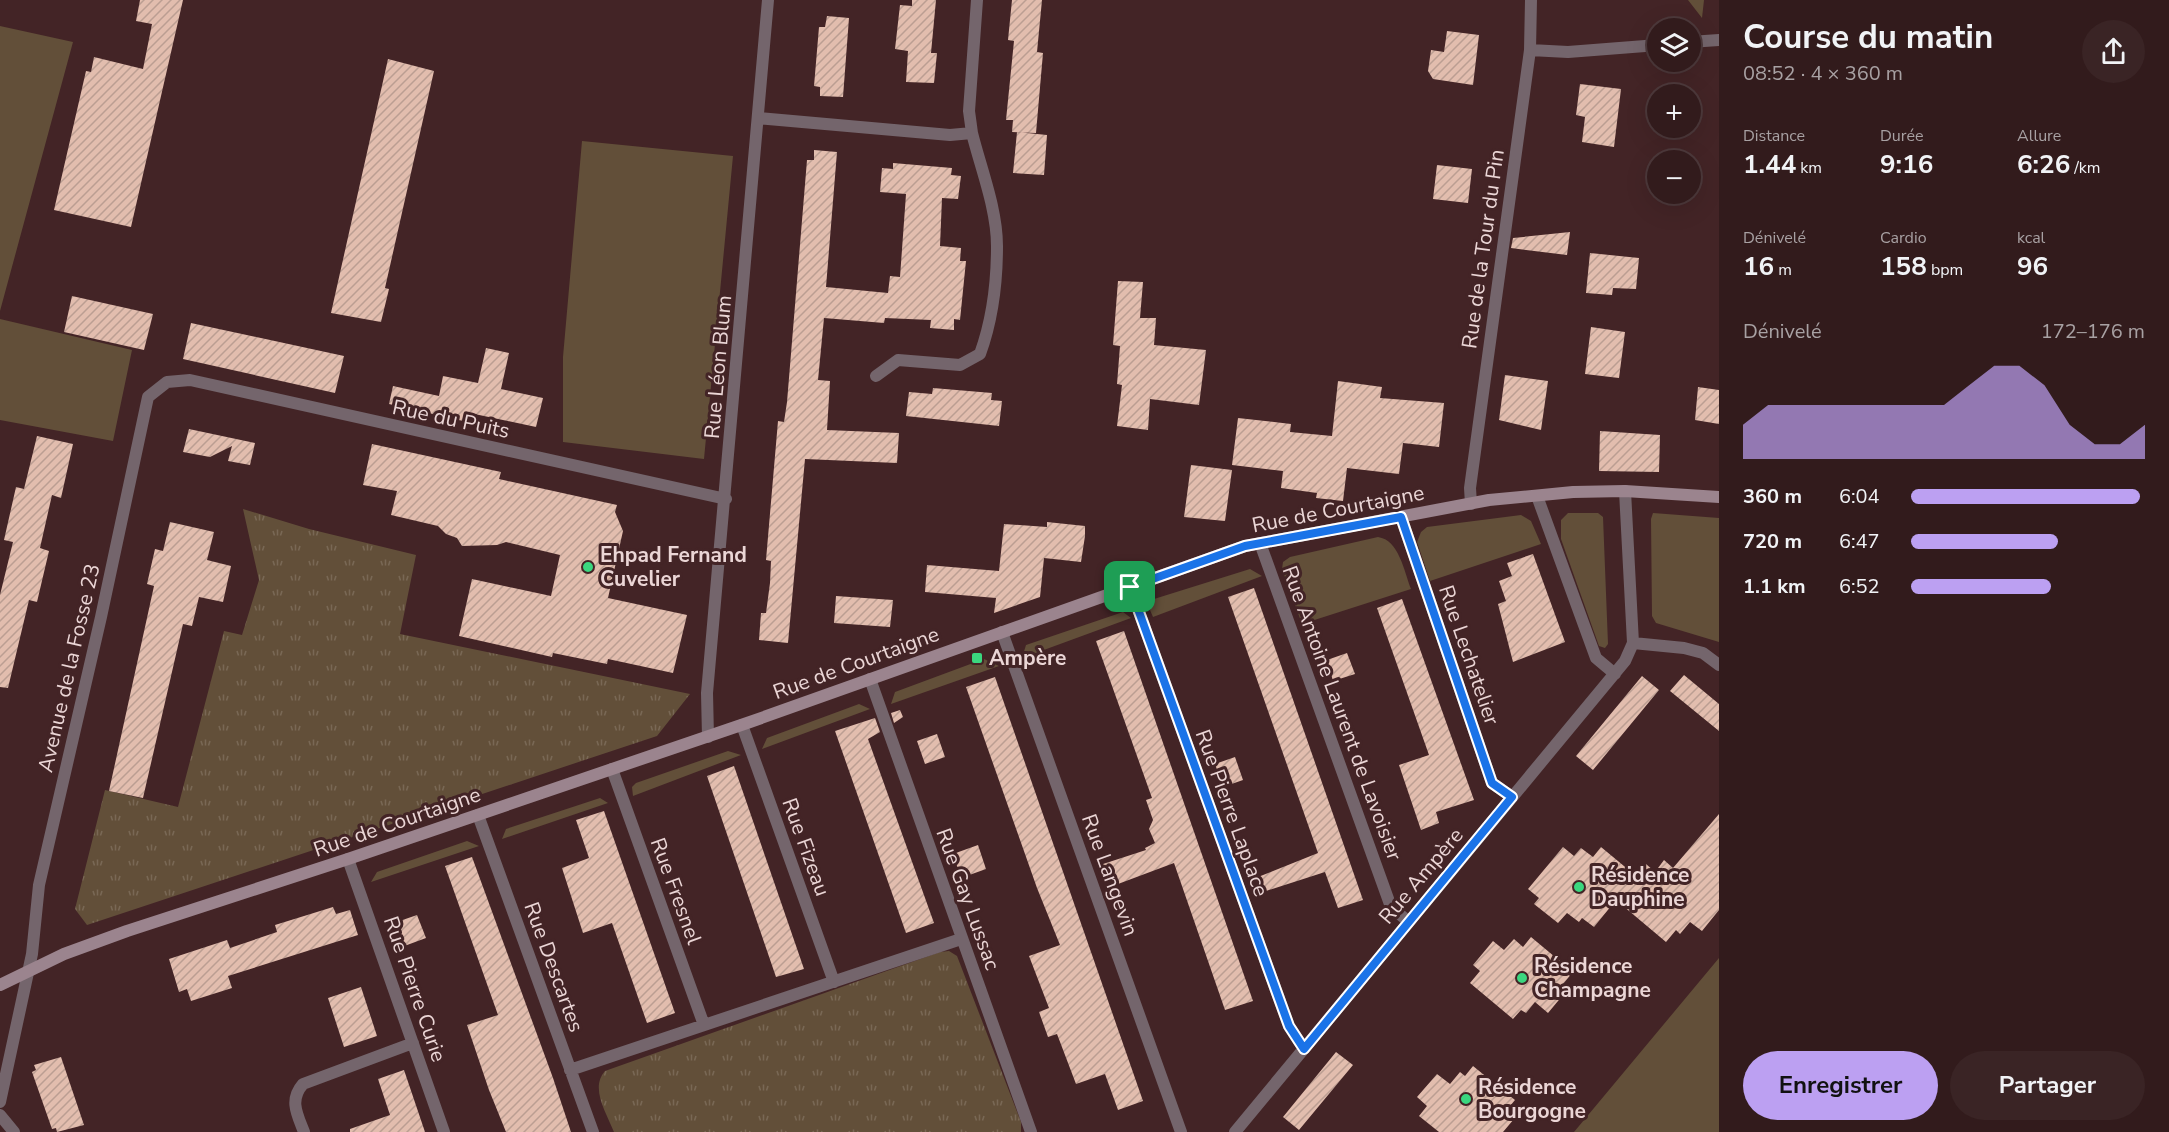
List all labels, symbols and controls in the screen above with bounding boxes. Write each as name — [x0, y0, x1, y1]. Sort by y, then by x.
text: Course du matin — [1743, 15, 1993, 60]
map controls — [1647, 18, 1701, 204]
button: layers — [1647, 18, 1701, 72]
button: share — [2082, 20, 2145, 83]
text: 08:52 · 4 × 360 m — [1743, 60, 1903, 87]
button: + — [1647, 84, 1701, 138]
text: Distance — [1743, 125, 1805, 147]
text: Durée — [1880, 125, 1924, 147]
text: Allure — [2017, 125, 2061, 147]
text: 1.44 — [1743, 147, 1796, 182]
text: 9:16 — [1880, 147, 1933, 182]
text: 6:26 — [2017, 147, 2070, 182]
street label: Rue de la Tour du Pin — [1455, 148, 1511, 350]
button: − — [1647, 150, 1701, 204]
text: km — [1796, 157, 1822, 179]
text: /km — [2070, 157, 2101, 179]
text: Dénivelé — [1743, 227, 1806, 249]
text: Cardio — [1880, 227, 1927, 249]
text: kcal — [2017, 227, 2045, 249]
text: 16 — [1743, 249, 1774, 284]
text: 158 — [1880, 249, 1927, 284]
text: 96 — [2017, 249, 2048, 284]
text: m — [1774, 259, 1792, 281]
text: bpm — [1927, 259, 1963, 281]
street label: Rue Léon Blum — [698, 294, 738, 440]
text: Dénivelé — [1743, 318, 1822, 345]
text: 172–176 m — [2041, 318, 2145, 345]
street label: Rue du Puits — [390, 393, 512, 445]
street label: Rue de Courtaigne — [1249, 479, 1427, 539]
text: 360 m — [1743, 483, 1802, 510]
text: 6:04 — [1839, 483, 1880, 510]
text: 720 m — [1743, 528, 1802, 555]
text: 6:47 — [1839, 528, 1880, 555]
place label: Ehpad Fernand Cuvelier — [600, 541, 747, 593]
marker: Ehpad Fernand Cuvelier — [581, 560, 595, 574]
street label: Avenue de la Fosse 23 — [31, 561, 107, 775]
pin — [1104, 561, 1155, 612]
street label: Rue Antoine Laurent de Lavoisier — [1276, 562, 1409, 865]
icon: arrive — [1113, 570, 1146, 603]
text: 1.1 km — [1743, 573, 1806, 600]
text: 6:52 — [1839, 573, 1880, 600]
street label: Rue Lechatelier — [1432, 581, 1506, 729]
street label: Rue de Courtaigne — [769, 620, 943, 706]
place label: Ampère — [989, 644, 1066, 672]
marker: Ampère — [970, 651, 984, 665]
street label: Rue Pierre Laplace — [1189, 726, 1275, 900]
street label: Rue de Courtaigne — [310, 780, 484, 864]
street label: Rue Fizeau — [775, 794, 837, 900]
street label: Rue Langevin — [1075, 810, 1145, 940]
street label: Rue Ampère — [1372, 822, 1470, 930]
street label: Rue Gay Lussac — [929, 824, 1007, 974]
street label: Rue Fresnel — [644, 834, 709, 949]
place label: Résidence Dauphine — [1591, 861, 1689, 913]
marker: Résidence Dauphine — [1572, 880, 1586, 894]
street label: Rue Descartes — [517, 898, 591, 1036]
street label: Rue Pierre Curie — [377, 912, 453, 1066]
place label: Résidence Champagne — [1534, 952, 1651, 1004]
marker: Résidence Champagne — [1515, 971, 1529, 985]
button: Enregistrer — [1743, 1051, 1938, 1120]
button: Partager — [1950, 1051, 2145, 1120]
place label: Résidence Bourgogne — [1478, 1073, 1586, 1125]
marker: Résidence Bourgogne — [1459, 1092, 1473, 1106]

